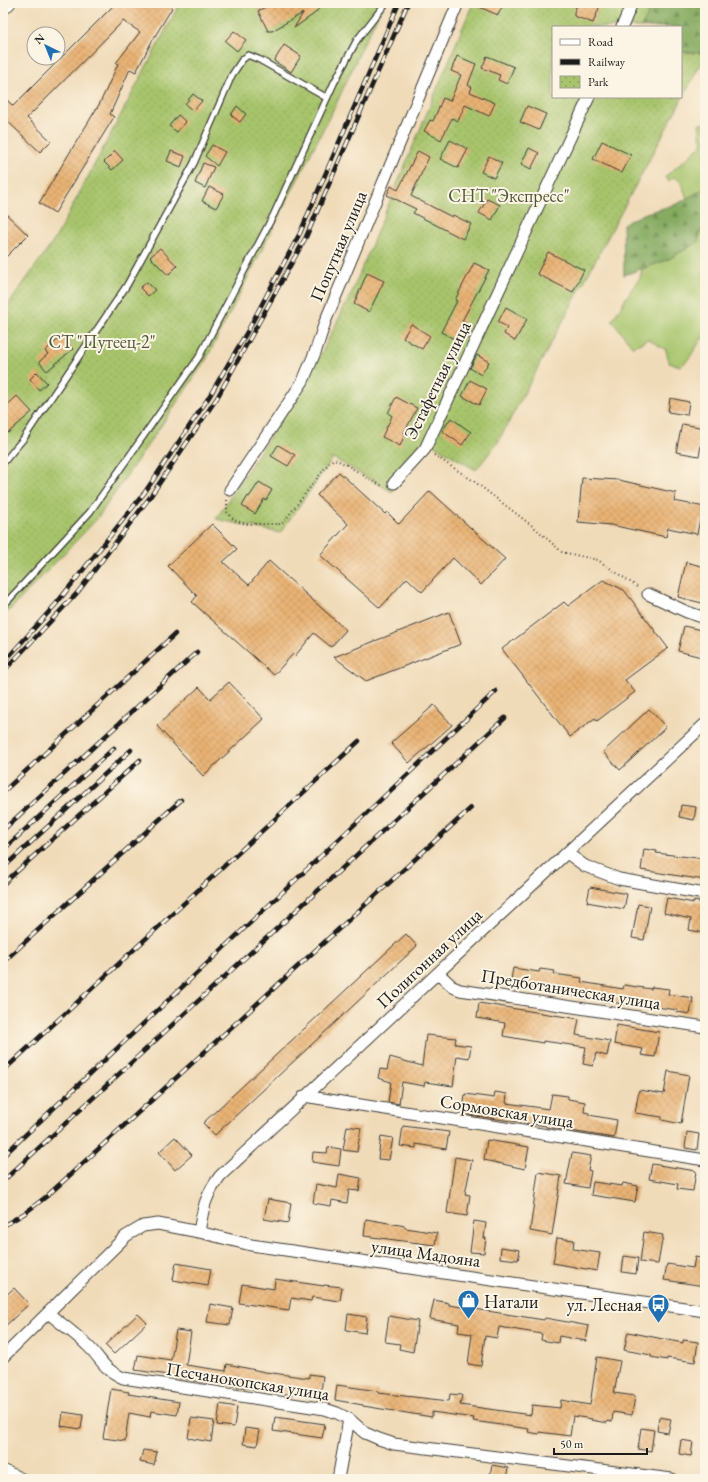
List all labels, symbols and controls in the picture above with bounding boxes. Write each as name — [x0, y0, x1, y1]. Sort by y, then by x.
north arrow — [26, 26, 66, 66]
legend — [552, 26, 682, 98]
text: N — [31, 30, 47, 47]
text: Road — [588, 34, 614, 50]
text: Railway — [588, 54, 626, 70]
text: Park — [588, 74, 609, 90]
park label: СНТ "Экспресс" — [448, 184, 570, 207]
street label: Попутная улица — [304, 186, 372, 305]
street label: Эстафетная улица — [398, 316, 476, 443]
park label: СТ "Путеец-2" — [48, 330, 156, 353]
street label: Полигонная улица — [371, 903, 487, 1013]
street label: Предботаническая улица — [480, 963, 663, 1015]
street label: Сормовская улица — [439, 1089, 576, 1133]
street label: улица Мадояна — [370, 1234, 483, 1272]
shop icon: Натали — [456, 1288, 482, 1321]
place label: Натали — [484, 1290, 539, 1313]
bus stop icon: ул. Лесная — [645, 1291, 671, 1324]
place label: ул. Лесная — [567, 1293, 642, 1316]
street label: Песчанокопская улица — [165, 1357, 332, 1405]
scale bar — [554, 1430, 647, 1456]
text: 50 m — [560, 1436, 584, 1452]

